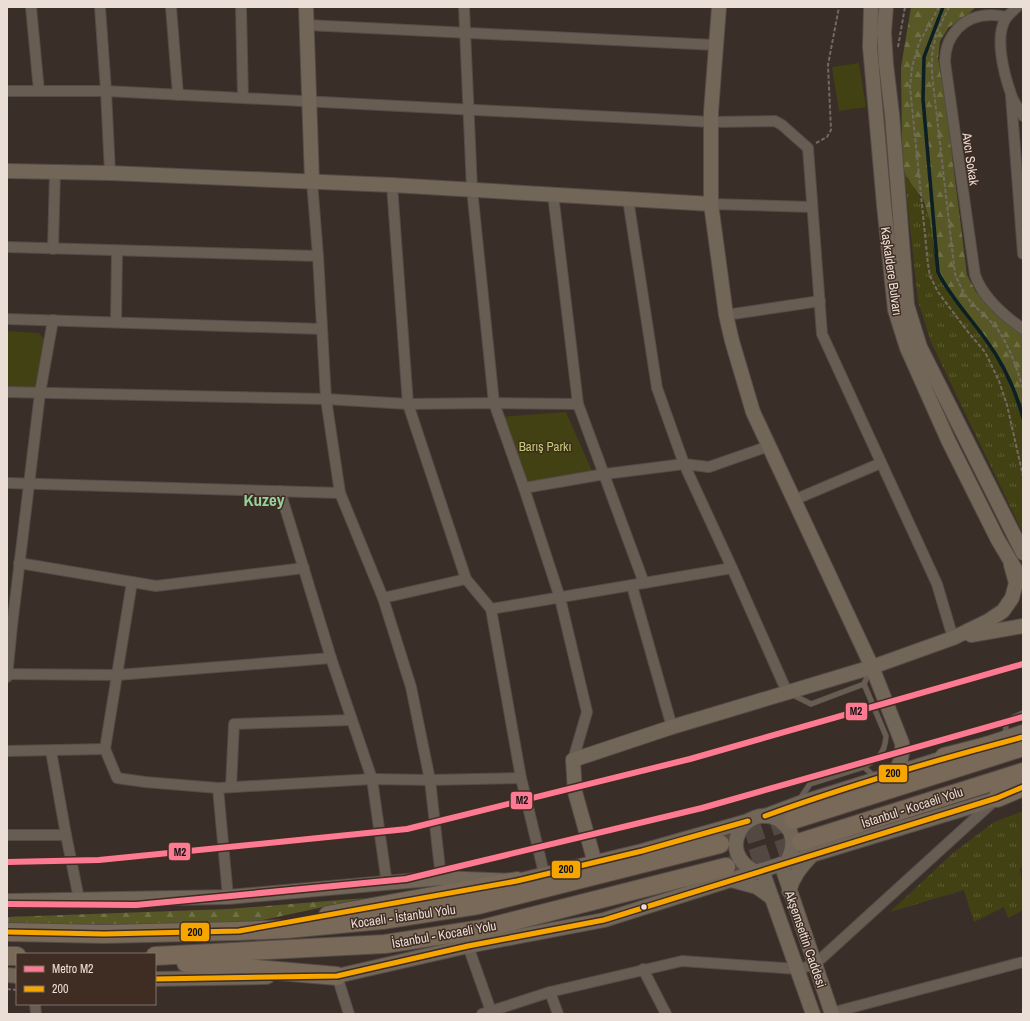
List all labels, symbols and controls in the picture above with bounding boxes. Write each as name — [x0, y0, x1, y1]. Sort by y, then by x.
street label: Avcı Sokak — [958, 131, 983, 187]
street label: Kaşkaldere Bulvarı — [877, 226, 906, 317]
park label: Barış Parkı — [519, 438, 571, 455]
district label: Kuzey — [243, 488, 285, 511]
line badge: M2 — [845, 702, 868, 721]
text: M2 — [850, 704, 862, 718]
line badge: 200 — [878, 764, 908, 783]
text: 200 — [885, 766, 901, 780]
street label: İstanbul - Kocaeli Yolu — [859, 783, 965, 832]
line badge: M2 — [510, 791, 533, 810]
text: M2 — [516, 793, 528, 807]
line badge: M2 — [168, 842, 191, 861]
text: M2 — [174, 845, 186, 859]
line badge: 200 — [551, 860, 581, 879]
text: 200 — [558, 862, 574, 876]
street label: Akşemsettin Caddesi — [781, 888, 830, 990]
street label: Kocaeli - İstanbul Yolu — [350, 901, 457, 932]
unlabelled marker — [639, 902, 649, 912]
street label: İstanbul - Kocaeli Yolu — [391, 917, 498, 952]
line badge: 200 — [180, 922, 210, 942]
text: 200 — [187, 925, 203, 939]
legend — [16, 953, 156, 1005]
text: Metro M2 — [52, 961, 94, 977]
text: 200 — [52, 981, 68, 997]

